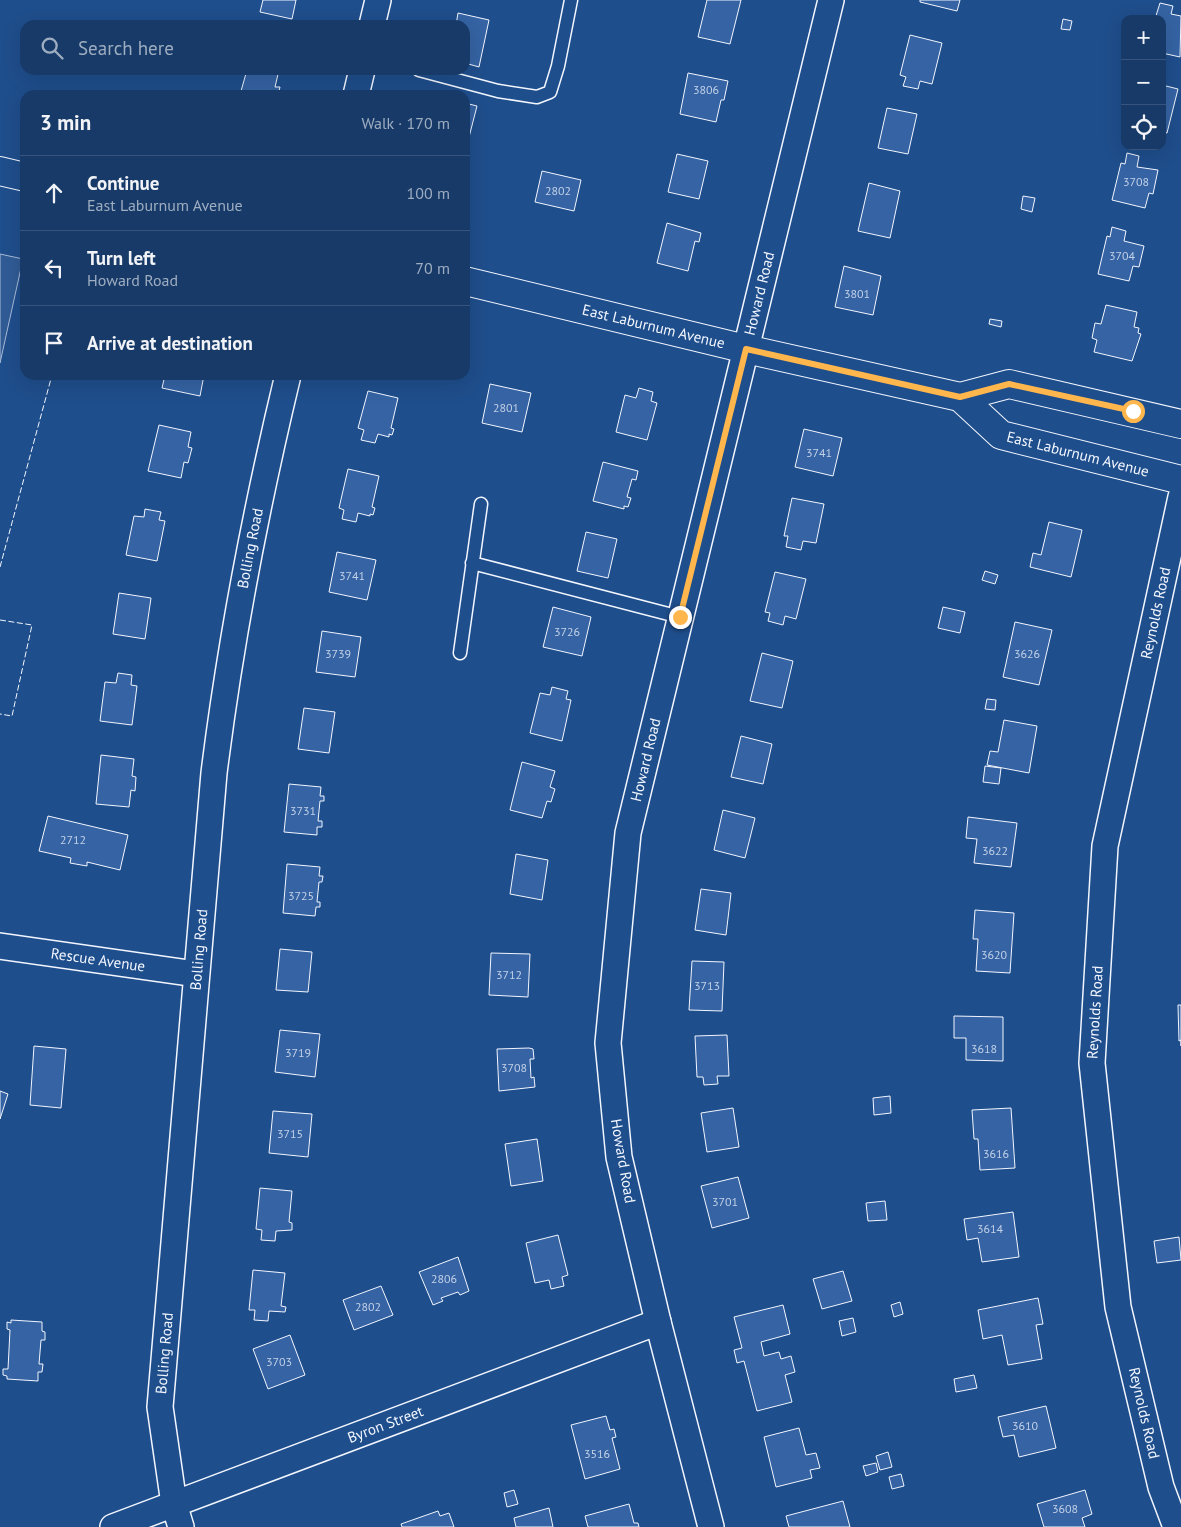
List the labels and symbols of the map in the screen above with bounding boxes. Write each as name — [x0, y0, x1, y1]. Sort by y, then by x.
house number: 3806 — [693, 82, 719, 97]
house number: 3708 — [1123, 174, 1149, 189]
house number: 2802 — [545, 183, 571, 198]
house number: 3704 — [1109, 248, 1136, 263]
street label: Howard Road — [740, 250, 778, 337]
house number: 3801 — [844, 286, 870, 301]
street label: East Laburnum Avenue — [580, 300, 727, 353]
house number: 2801 — [493, 400, 519, 415]
route start — [1122, 400, 1145, 423]
street label: East Laburnum Avenue — [1005, 427, 1151, 481]
house number: 3741 — [806, 445, 832, 460]
street label: Bolling Road — [233, 506, 267, 590]
street label: Reynolds Road — [1136, 565, 1174, 661]
house number: 3741 — [339, 568, 365, 583]
route end — [669, 606, 692, 629]
house number: 3726 — [554, 624, 580, 639]
house number: 3739 — [325, 646, 351, 661]
house number: 3626 — [1014, 646, 1040, 661]
street label: Howard Road — [626, 716, 665, 804]
house number: 3731 — [290, 803, 316, 818]
house number: 2712 — [60, 832, 86, 847]
house number: 3622 — [982, 843, 1008, 858]
house number: 3725 — [288, 888, 314, 903]
street label: Bolling Road — [186, 908, 211, 991]
street label: Rescue Avenue — [50, 943, 146, 976]
house number: 3620 — [981, 947, 1008, 962]
street label: Reynolds Road — [1082, 965, 1107, 1059]
house number: 3712 — [496, 967, 522, 982]
house number: 3713 — [694, 978, 720, 993]
house number: 3618 — [971, 1041, 997, 1056]
house number: 3719 — [285, 1045, 311, 1060]
house number: 3708 — [501, 1060, 527, 1075]
street label: Howard Road — [607, 1117, 640, 1205]
house number: 3715 — [277, 1126, 303, 1141]
house number: 3616 — [983, 1146, 1009, 1161]
house number: 3701 — [712, 1194, 738, 1209]
house number: 3614 — [977, 1221, 1004, 1236]
house number: 2806 — [431, 1271, 457, 1286]
house number: 2802 — [355, 1299, 381, 1314]
street label: Bolling Road — [151, 1312, 177, 1395]
house number: 3703 — [266, 1354, 292, 1369]
street label: Reynolds Road — [1125, 1365, 1164, 1460]
street label: Byron Street — [345, 1401, 426, 1447]
house number: 3610 — [1012, 1418, 1039, 1433]
house number: 3516 — [584, 1446, 610, 1461]
house number: 3608 — [1052, 1501, 1078, 1516]

